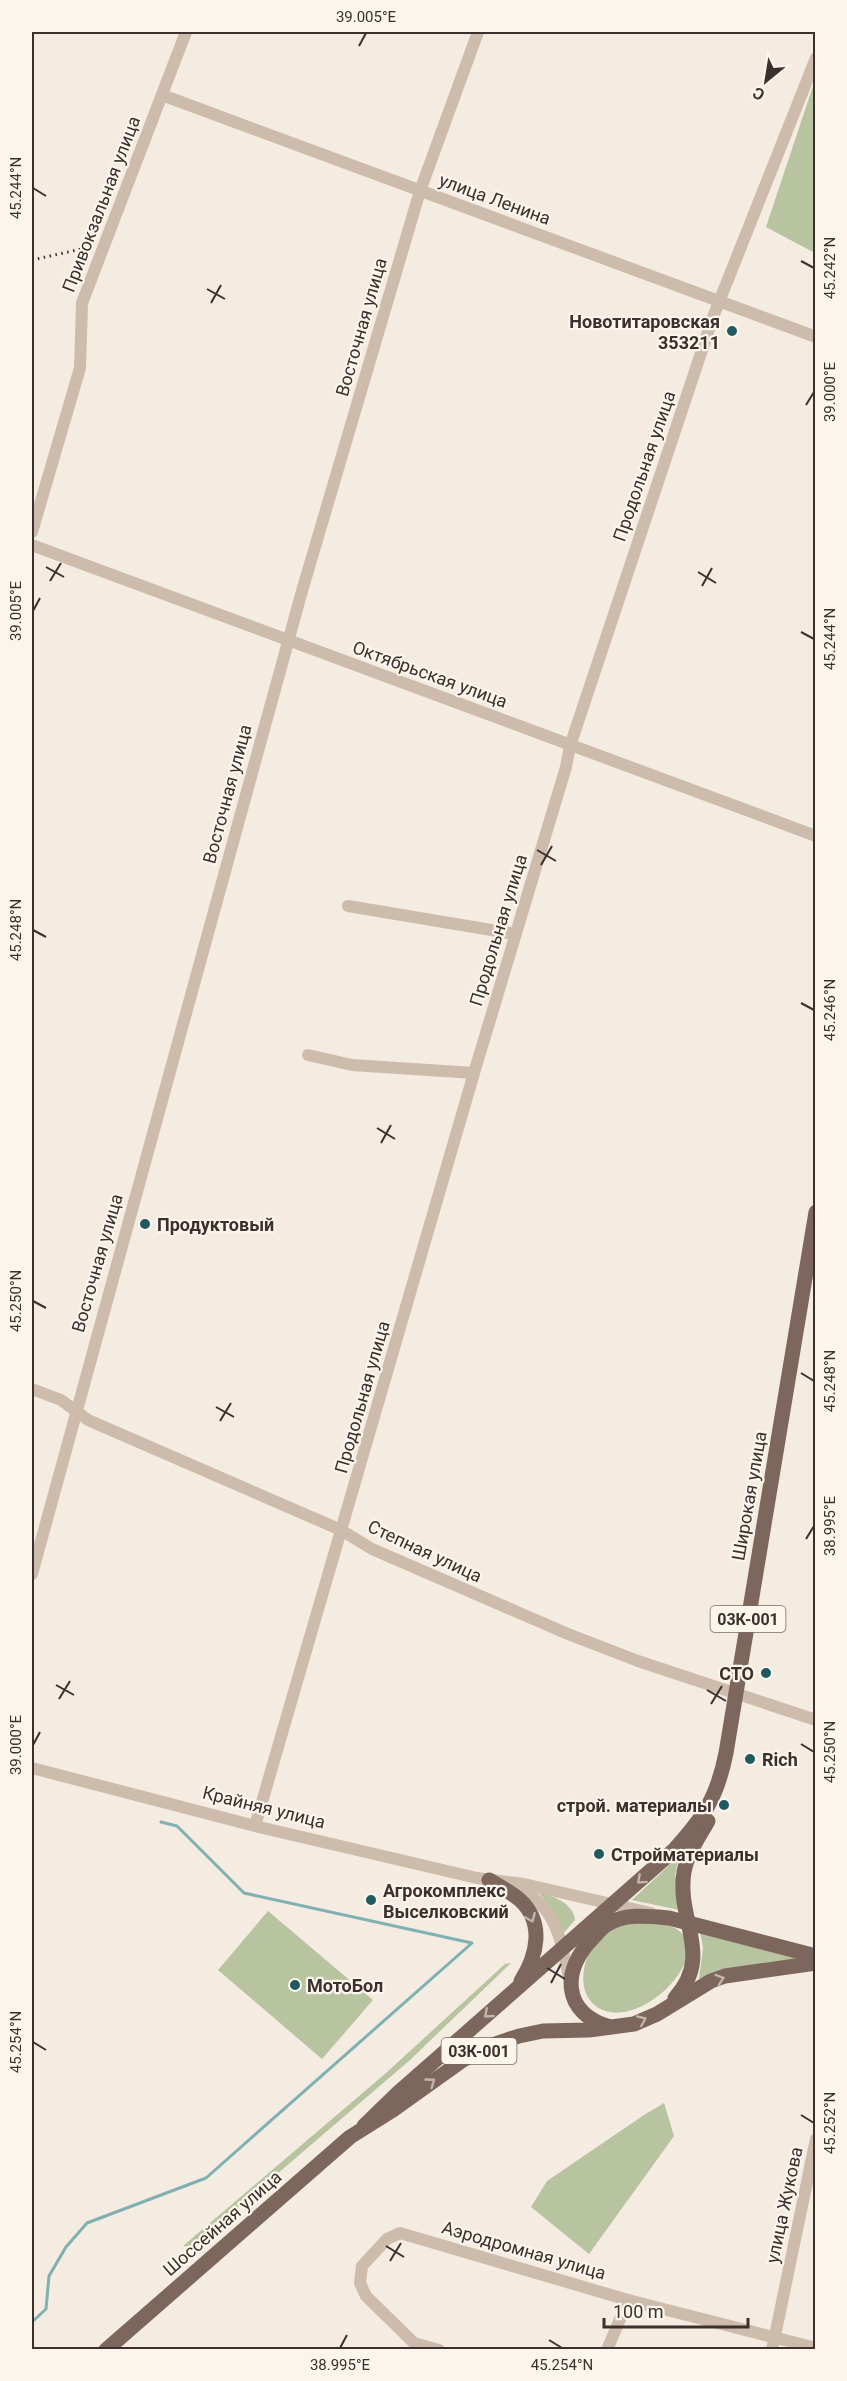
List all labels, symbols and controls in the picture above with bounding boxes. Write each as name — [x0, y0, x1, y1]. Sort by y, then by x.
text: 39.005°E — [336, 8, 397, 26]
north arrow — [736, 51, 796, 111]
text: С — [749, 83, 768, 104]
street label: Привокзальная улица — [58, 113, 144, 295]
text: 45.244°N — [7, 157, 25, 219]
street label: улица Ленина — [436, 169, 554, 229]
text: 45.242°N — [821, 237, 839, 299]
street label: Восточная улица — [331, 255, 391, 399]
place label: Новотитаровская 353211 — [569, 311, 720, 353]
marker: Новотитаровская 353211 — [725, 324, 739, 338]
text: 39.000°E — [821, 361, 839, 422]
street label: Продольная улица — [608, 388, 680, 544]
text: 39.005°E — [7, 580, 25, 641]
text: 45.244°N — [821, 608, 839, 670]
street label: Октябрьская улица — [350, 636, 510, 712]
street label: Восточная улица — [198, 722, 256, 866]
street label: Продольная улица — [465, 852, 531, 1008]
text: 45.248°N — [7, 899, 25, 961]
text: 45.246°N — [821, 979, 839, 1041]
street label: Восточная улица — [67, 1191, 127, 1335]
place label: Продуктовый — [157, 1214, 274, 1235]
marker: Продуктовый — [138, 1217, 152, 1231]
text: 45.250°N — [7, 1270, 25, 1332]
street label: Продольная улица — [330, 1318, 394, 1476]
text: 45.248°N — [821, 1350, 839, 1412]
street label: Широкая улица — [727, 1430, 771, 1562]
text: 38.995°E — [821, 1495, 839, 1556]
street label: Степная улица — [365, 1515, 485, 1587]
road number: 03К-001 — [710, 1606, 786, 1632]
place label: СТО — [719, 1663, 754, 1684]
marker: СТО — [759, 1666, 773, 1680]
text: 39.000°E — [7, 1714, 25, 1775]
text: 45.250°N — [821, 1721, 839, 1783]
place label: Rich — [762, 1749, 798, 1770]
marker: Rich — [743, 1752, 757, 1766]
street label: Крайняя улица — [200, 1782, 328, 1832]
place label: строй. материалы — [557, 1795, 712, 1816]
marker: строй. материалы — [717, 1798, 731, 1812]
place label: Стройматериалы — [611, 1844, 759, 1865]
marker: Стройматериалы — [592, 1847, 606, 1861]
one-way arrow — [638, 1873, 648, 1884]
place label: Агрокомплекс Выселковский — [383, 1880, 509, 1922]
marker: Агрокомплекс Выселковский — [364, 1893, 378, 1907]
one-way arrow — [524, 1912, 536, 1923]
one-way arrow — [714, 1973, 725, 1986]
place label: МотоБол — [307, 1975, 383, 1996]
marker: МотоБол — [288, 1978, 302, 1992]
one-way arrow — [484, 2007, 495, 2018]
text: 45.254°N — [7, 2011, 25, 2073]
one-way arrow — [636, 2015, 647, 2027]
road number: 03К-001 — [442, 2038, 516, 2064]
one-way arrow — [424, 2079, 435, 2090]
text: 45.252°N — [821, 2092, 839, 2154]
street label: улица Жукова — [761, 2145, 807, 2265]
street label: Шоссейная улица — [159, 2166, 285, 2280]
street label: Аэродромная улица — [440, 2217, 608, 2283]
scale bar — [604, 2291, 748, 2329]
text: 100 m — [613, 2301, 664, 2322]
text: 38.995°E — [310, 2356, 371, 2374]
text: 45.254°N — [531, 2356, 593, 2374]

